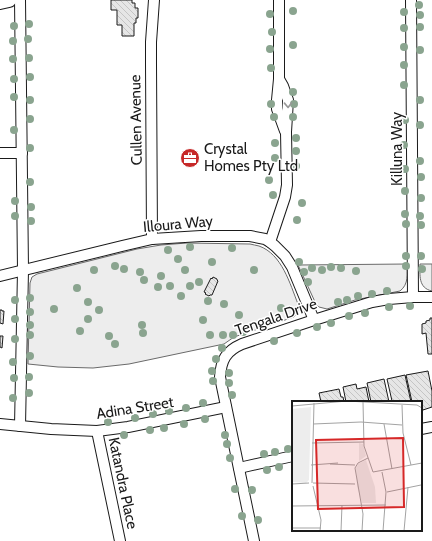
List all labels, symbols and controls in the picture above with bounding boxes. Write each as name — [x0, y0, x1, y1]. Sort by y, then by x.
street label: Cullen Avenue — [126, 74, 146, 166]
one-way arrow — [283, 102, 292, 108]
street label: Killuna Way — [388, 112, 406, 186]
place label: Crystal Homes Pty Ltd — [204, 140, 298, 175]
office icon: Crystal Homes Pty Ltd — [179, 147, 201, 169]
street label: Illoura Way — [142, 212, 214, 236]
street label: Tengala Drive — [233, 295, 320, 339]
street label: Adina Street — [95, 393, 175, 423]
inset map — [292, 401, 422, 531]
street label: Katandra Place — [104, 435, 142, 531]

